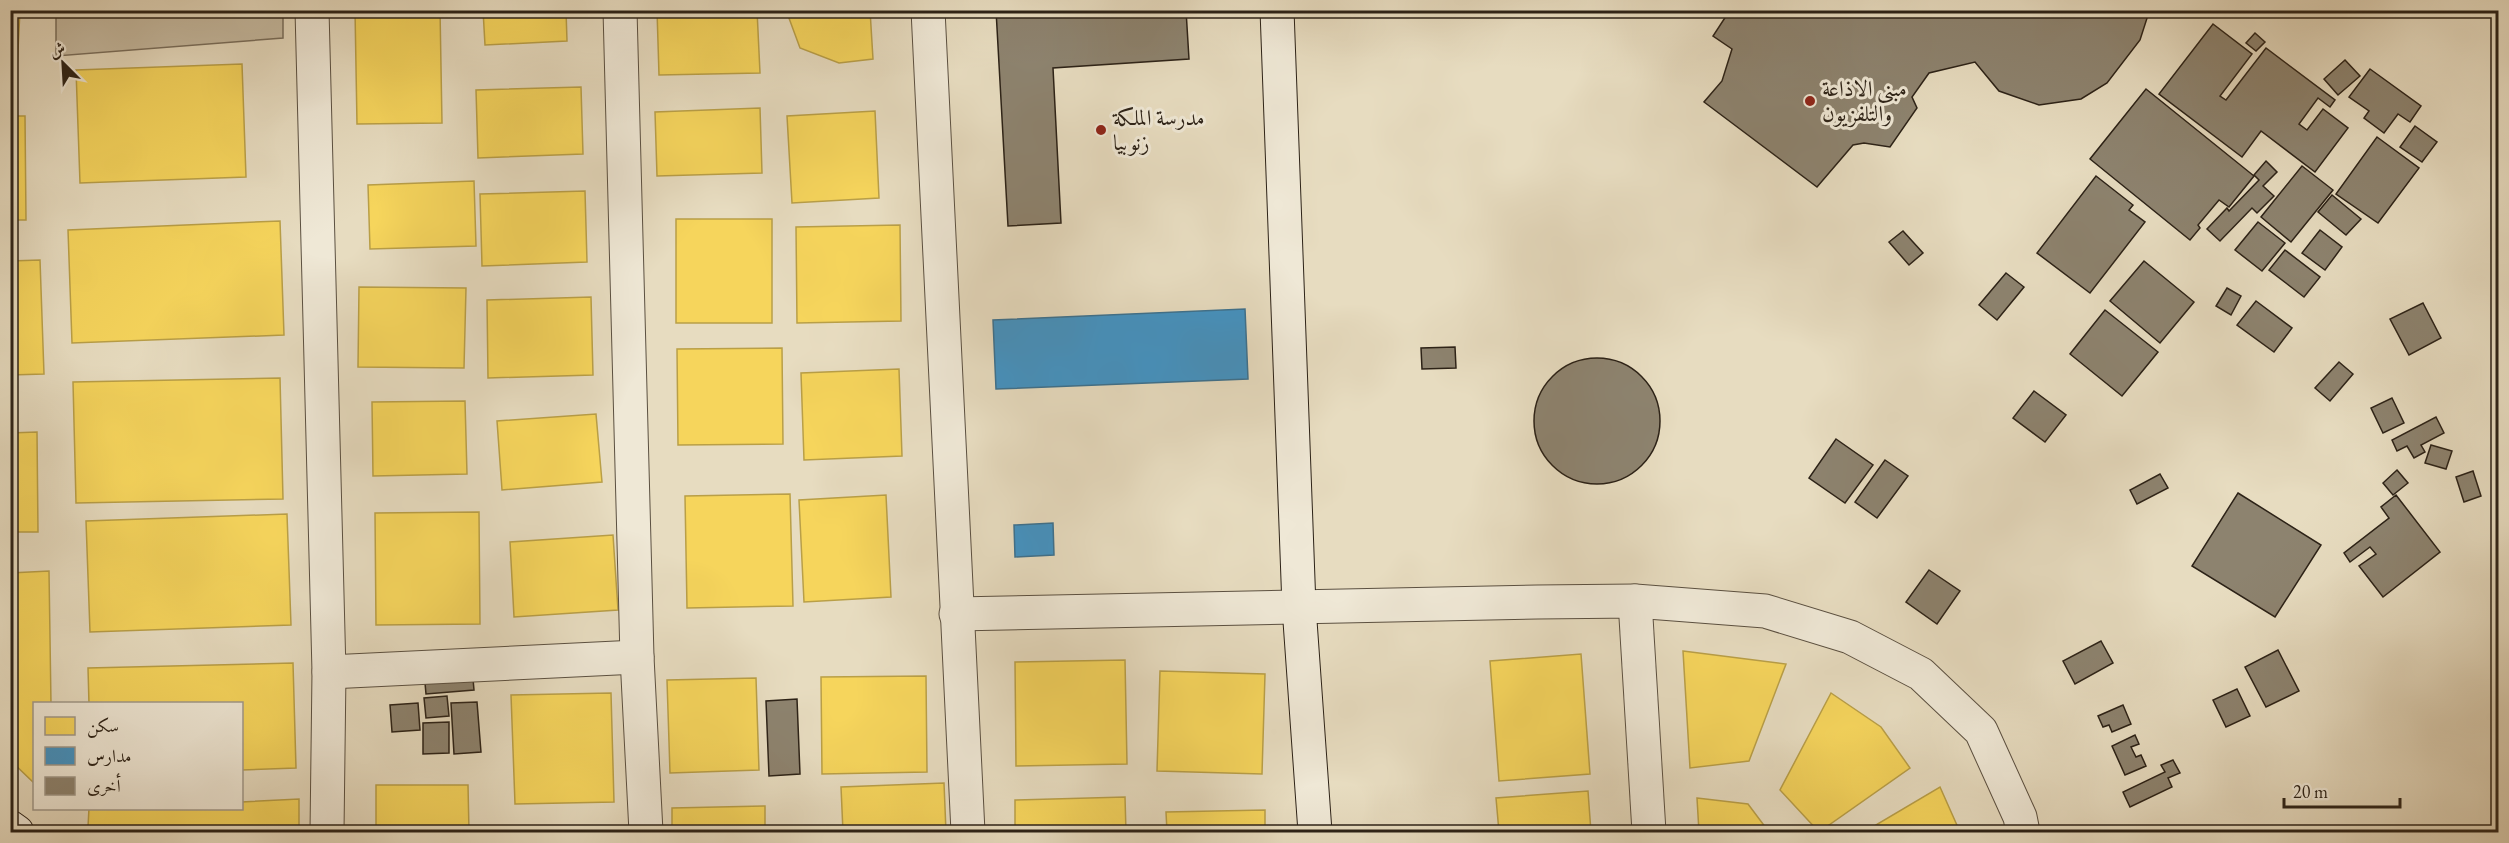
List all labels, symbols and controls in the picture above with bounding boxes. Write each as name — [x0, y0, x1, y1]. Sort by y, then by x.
north arrow — [33, 33, 93, 93]
text: ش — [46, 37, 69, 63]
place label: مبنى الاذاعة والتلفزيون — [1822, 74, 1907, 128]
marker: مبنى الاذاعة والتلفزيون — [1803, 94, 1817, 108]
place label: مدرسة الملكة زنوبيا — [1112, 103, 1205, 157]
marker: مدرسة الملكة زنوبيا — [1094, 123, 1108, 137]
legend — [33, 702, 243, 810]
text: سكن — [87, 714, 119, 738]
text: مدارس — [87, 744, 131, 767]
scale bar — [2284, 771, 2400, 809]
text: أخرى — [87, 773, 122, 797]
text: 20 m — [2293, 780, 2328, 803]

